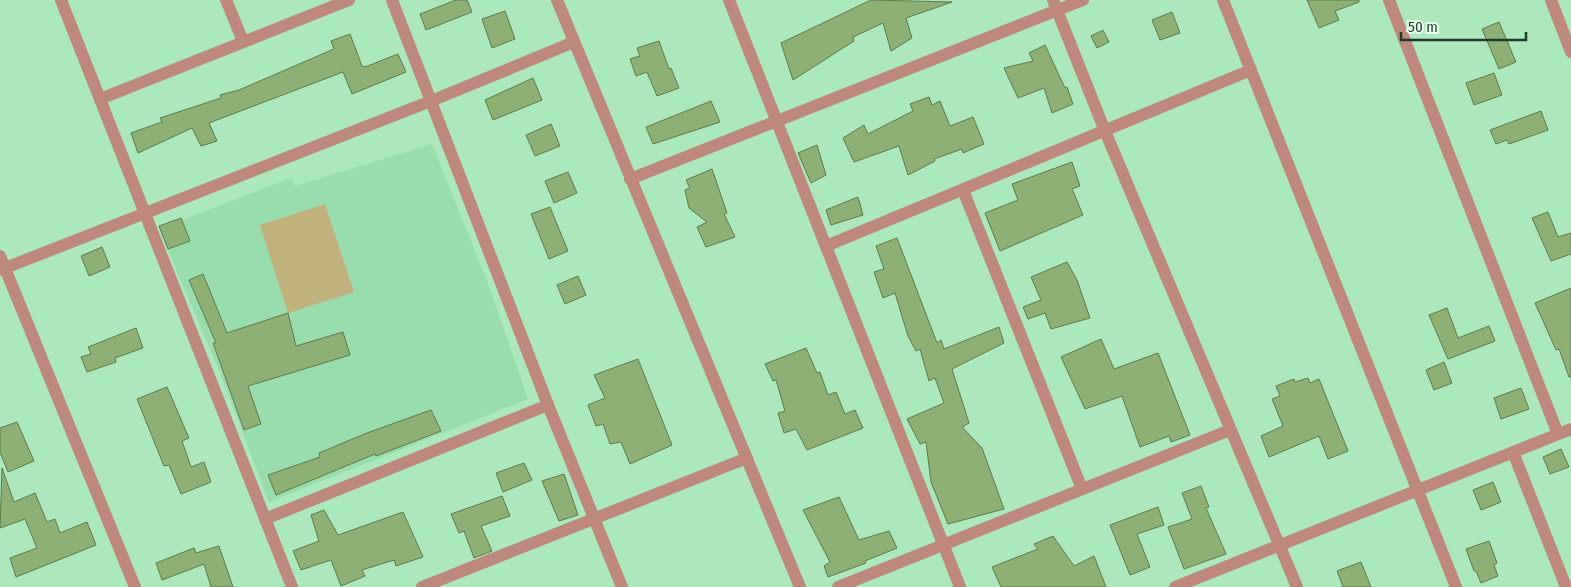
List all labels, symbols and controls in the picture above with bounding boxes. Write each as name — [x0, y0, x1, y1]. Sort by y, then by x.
scale bar — [1401, 10, 1526, 42]
text: 50 m — [1408, 18, 1438, 36]

